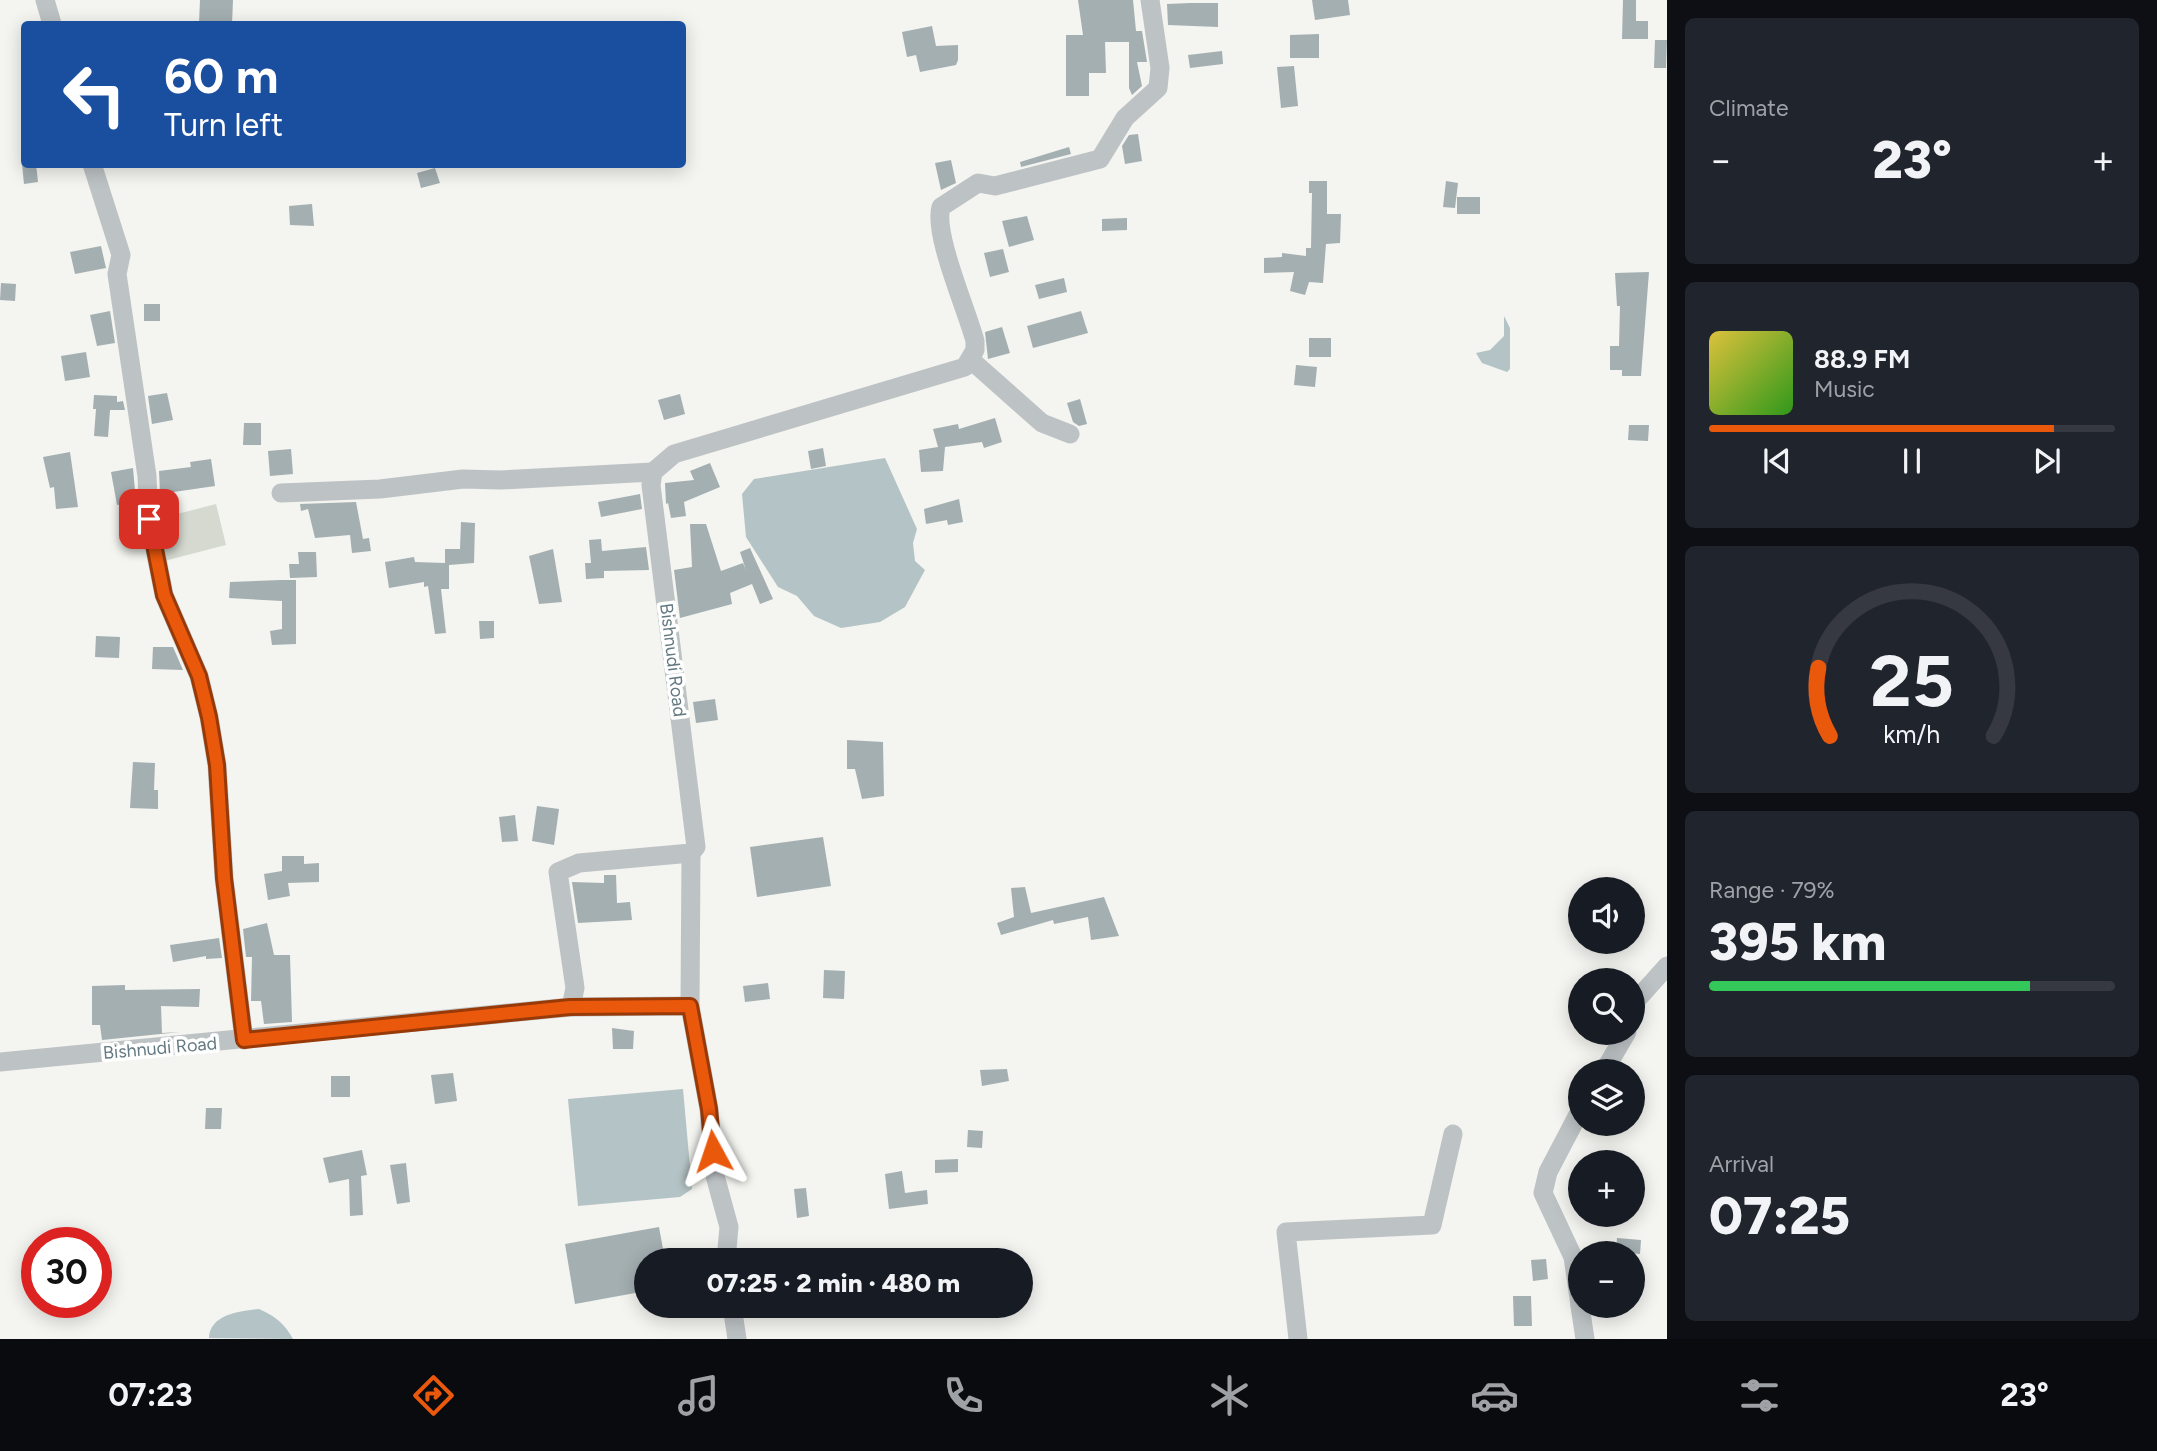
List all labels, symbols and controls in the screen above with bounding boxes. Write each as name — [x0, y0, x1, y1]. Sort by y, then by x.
text: 60 m — [164, 46, 279, 105]
icon: left — [49, 49, 140, 140]
text: Climate — [1709, 94, 1788, 122]
text: Turn left — [164, 106, 283, 144]
text: 23° — [1872, 129, 1952, 191]
text: − — [1709, 137, 1733, 183]
text: + — [2091, 137, 2115, 183]
text: 88.9 FM — [1814, 343, 1910, 375]
text: Music — [1814, 375, 1875, 403]
icon: previous — [1758, 442, 1796, 480]
icon: pause — [1893, 442, 1931, 480]
icon: next — [2028, 442, 2066, 480]
pin — [119, 489, 179, 549]
icon: arrive — [130, 500, 168, 538]
street label: Bishnudi Road — [655, 602, 691, 718]
text: 25 — [1870, 637, 1954, 724]
text: km/h — [1883, 718, 1941, 748]
text: Range · 79% — [1709, 876, 1835, 904]
map controls — [1568, 877, 1645, 1318]
button: sound — [1568, 877, 1645, 954]
text: 395 km — [1709, 911, 1886, 973]
button: search — [1568, 968, 1645, 1045]
street label: Bishnudi Road — [102, 1032, 218, 1064]
button: layers — [1568, 1059, 1645, 1136]
position arrow — [676, 1114, 750, 1188]
button: + — [1568, 1150, 1645, 1227]
text: Arrival — [1709, 1150, 1774, 1178]
text: 07:25 — [1709, 1185, 1850, 1247]
speed limit sign: 30 — [21, 1227, 112, 1318]
button: − — [1568, 1241, 1645, 1318]
text: 07:25 · 2 min · 480 m — [707, 1267, 960, 1299]
icon: directions — [409, 1371, 458, 1420]
icon: music — [674, 1371, 723, 1420]
icon: phone — [939, 1371, 988, 1420]
icon: climate — [1205, 1371, 1254, 1420]
icon: car — [1470, 1371, 1519, 1420]
icon: filters — [1735, 1371, 1784, 1420]
text: 07:23 — [108, 1376, 193, 1414]
text: 23° — [2000, 1376, 2049, 1414]

